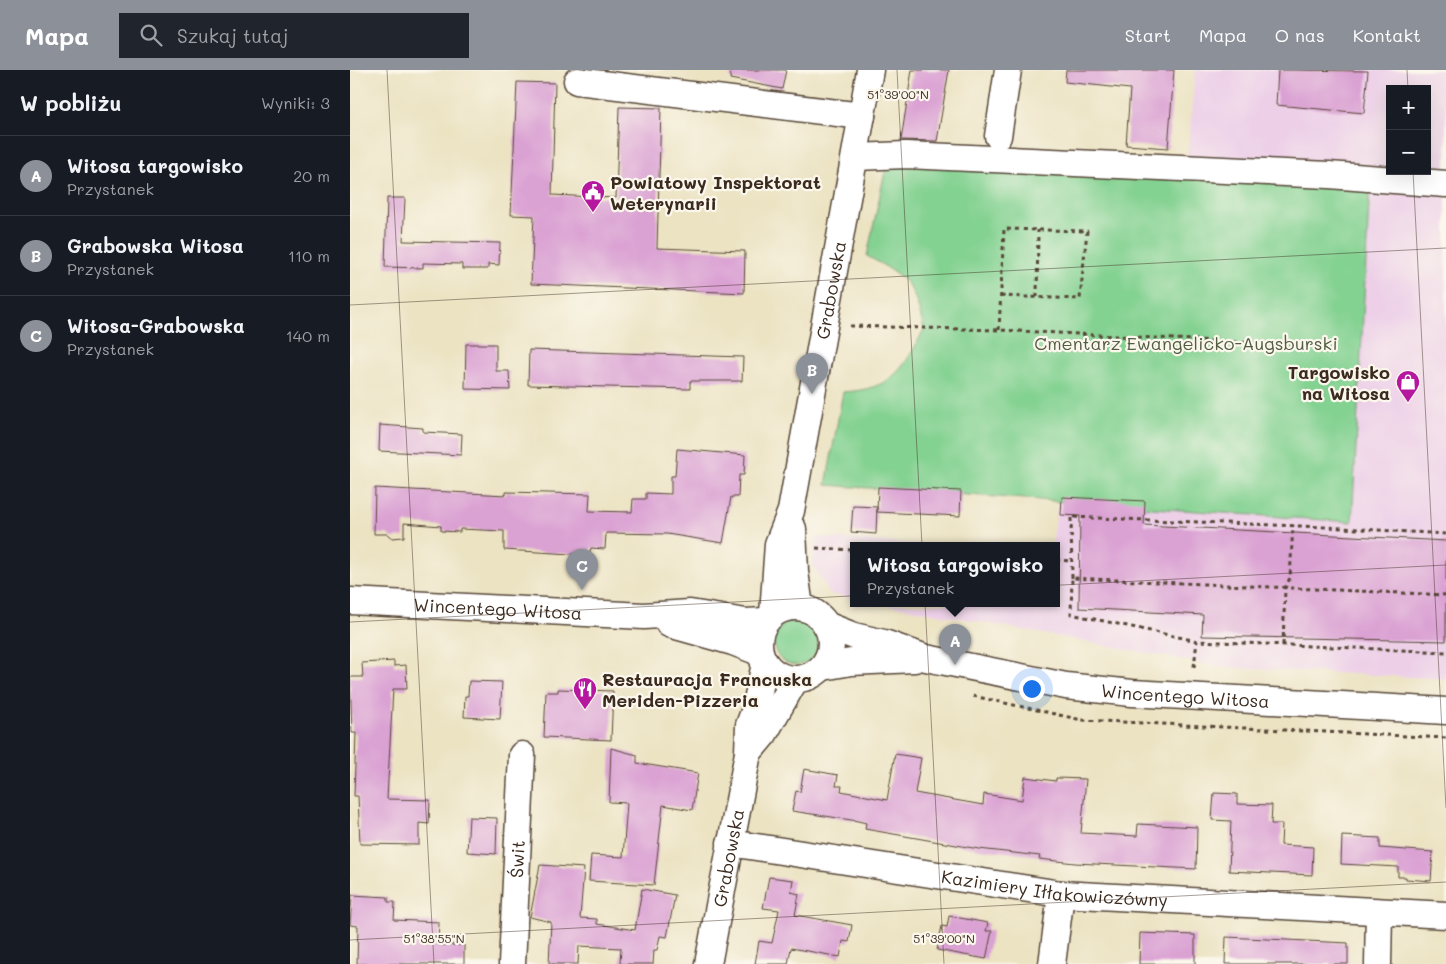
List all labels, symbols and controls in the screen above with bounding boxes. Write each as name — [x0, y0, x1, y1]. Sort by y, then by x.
search box — [119, 13, 469, 58]
text: Mapa — [25, 20, 89, 51]
icon: search — [137, 21, 165, 49]
text: Szukaj tutaj — [177, 23, 288, 48]
text: Start — [1125, 23, 1171, 47]
text: Mapa — [1199, 23, 1247, 47]
text: O nas — [1275, 23, 1325, 47]
text: Kontakt — [1353, 23, 1421, 47]
map controls — [1386, 85, 1431, 175]
button: + — [1386, 85, 1431, 130]
text: 51°39'00"N — [867, 86, 929, 102]
text: W pobliżu — [20, 89, 121, 116]
text: Wyniki: 3 — [261, 92, 330, 113]
button: − — [1386, 130, 1431, 175]
text: Witosa targowisko — [67, 153, 243, 178]
text: A — [30, 165, 42, 186]
text: 20 m — [293, 165, 330, 186]
place label: Powiatowy Inspektorat Weterynarii — [610, 170, 821, 215]
text: Przystanek — [67, 178, 154, 199]
public building icon: Powiatowy Inspektorat Weterynarii — [580, 179, 606, 213]
text: Grabowska Witosa — [67, 233, 244, 258]
street label: Grabowska — [810, 239, 851, 341]
text: B — [31, 245, 41, 266]
text: 110 m — [288, 245, 330, 266]
text: Przystanek — [67, 258, 154, 279]
text: Witosa-Grabowska — [67, 313, 245, 338]
text: C — [30, 325, 42, 346]
text: 140 m — [286, 325, 330, 346]
park label: Cmentarz Ewangelicko-Augsburski — [1034, 331, 1338, 355]
text: Przystanek — [67, 338, 154, 359]
pin: B — [796, 353, 828, 394]
place label: Targowisko na Witosa — [1288, 360, 1390, 405]
shop icon: Targowisko na Witosa — [1395, 369, 1421, 403]
popup — [850, 542, 1060, 607]
pin: C — [566, 549, 598, 590]
text: Witosa targowisko — [867, 552, 1043, 577]
text: Przystanek — [867, 577, 954, 598]
street label: Wincentego Witosa — [413, 592, 583, 625]
pin: A — [939, 624, 971, 665]
place label: Restauracja Francuska Meriden-Pizzeria — [602, 667, 812, 712]
restaurant icon: Restauracja Francuska Meriden-Pizzeria — [572, 676, 598, 710]
your location — [1019, 676, 1045, 702]
street label: Wincentego Witosa — [1100, 678, 1270, 713]
street label: Grabowska — [707, 807, 749, 909]
street label: Świt — [504, 840, 530, 878]
street label: Kazimiery Iłłakowiczówny — [940, 864, 1168, 912]
text: 51°38'55"N — [403, 930, 465, 946]
text: 51°39'00"N — [913, 930, 975, 946]

